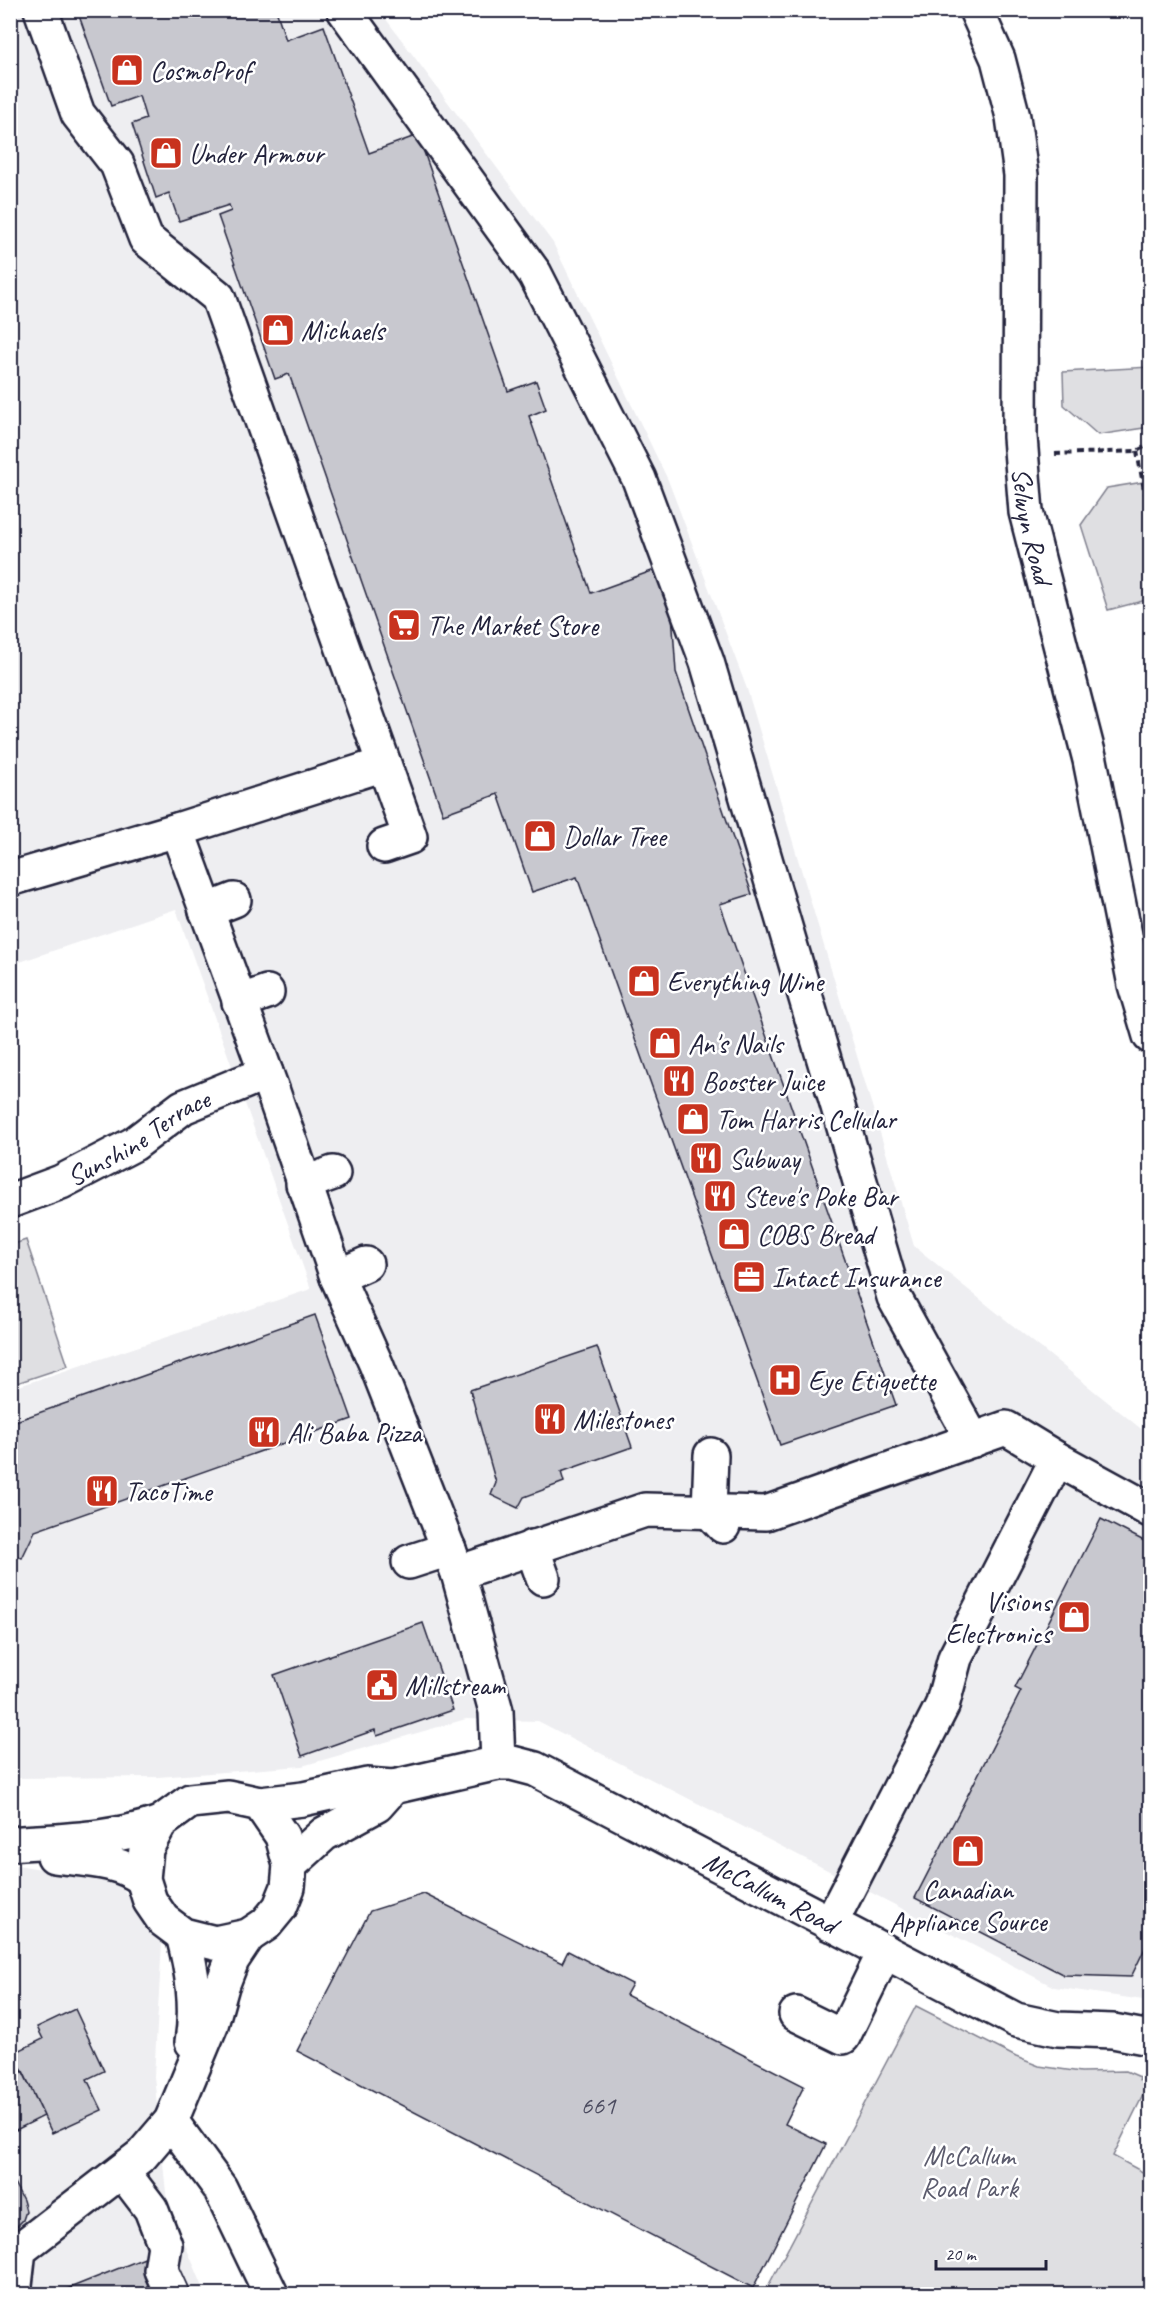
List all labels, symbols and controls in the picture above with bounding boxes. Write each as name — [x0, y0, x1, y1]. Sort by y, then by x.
shop icon: CosmoProf — [109, 52, 145, 88]
place label: CosmoProf — [150, 53, 257, 88]
shop icon: Under Armour — [148, 135, 184, 171]
place label: Under Armour — [189, 136, 326, 171]
shop icon: Michaels — [260, 312, 296, 348]
place label: Michaels — [301, 313, 386, 348]
street label: Selwyn Road — [1005, 467, 1062, 591]
supermarket icon: The Market Store — [386, 607, 422, 643]
place label: The Market Store — [427, 608, 600, 643]
shop icon: Dollar Tree — [522, 818, 558, 854]
place label: Dollar Tree — [563, 819, 668, 854]
shop icon: Everything Wine — [626, 963, 662, 999]
place label: Everything Wine — [667, 964, 825, 999]
shop icon: An's Nails — [647, 1025, 683, 1061]
place label: An's Nails — [688, 1026, 785, 1061]
restaurant icon: Booster Juice — [661, 1063, 697, 1099]
place label: Booster Juice — [702, 1064, 826, 1099]
street label: Sunshine Terrace — [61, 1080, 216, 1194]
shop icon: Tom Harris Cellular — [675, 1101, 711, 1137]
place label: Tom Harris Cellular — [716, 1102, 898, 1137]
restaurant icon: Subway — [688, 1140, 724, 1176]
place label: Subway — [729, 1141, 802, 1176]
restaurant icon: Steve's Poke Bar — [702, 1178, 738, 1214]
place label: Steve's Poke Bar — [743, 1179, 899, 1214]
shop icon: COBS Bread — [716, 1216, 752, 1252]
place label: COBS Bread — [757, 1217, 878, 1252]
office icon: Intact Insurance — [731, 1259, 767, 1295]
place label: Intact Insurance — [772, 1260, 943, 1295]
hospital icon: Eye Etiquette — [767, 1362, 803, 1398]
place label: Eye Etiquette — [808, 1363, 937, 1398]
restaurant icon: Milestones — [532, 1401, 568, 1437]
place label: Milestones — [573, 1402, 675, 1437]
restaurant icon: Ali Baba Pizza — [246, 1414, 282, 1450]
place label: Ali Baba Pizza — [287, 1415, 423, 1450]
restaurant icon: TacoTime — [84, 1473, 120, 1509]
place label: TacoTime — [125, 1474, 214, 1509]
place label: Visions Electronics — [945, 1584, 1053, 1651]
shop icon: Visions Electronics — [1056, 1599, 1092, 1635]
public building icon: Millstream — [364, 1667, 400, 1703]
place label: Millstream — [405, 1668, 507, 1703]
shop icon: Canadian Appliance Source — [950, 1833, 986, 1869]
street label: McCallum Road — [698, 1843, 847, 1943]
place label: Canadian Appliance Source — [889, 1872, 1049, 1939]
house number: 661 — [580, 2089, 617, 2122]
park label: McCallum Road Park — [920, 2138, 1019, 2205]
scale bar — [936, 2233, 1046, 2271]
text: 20 m — [945, 2243, 978, 2265]

